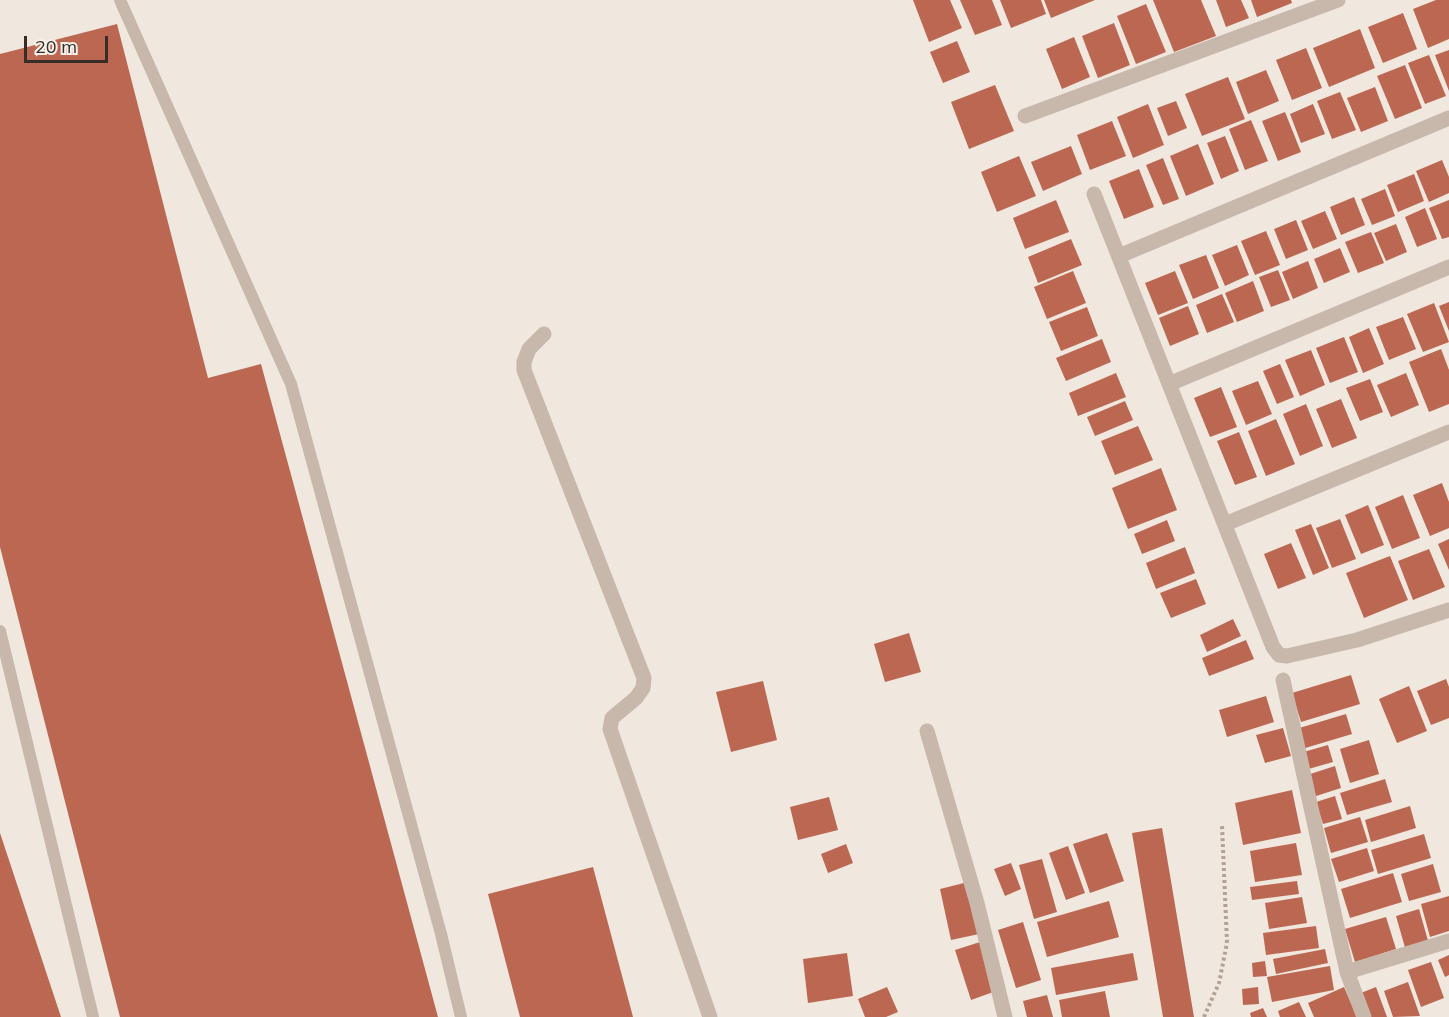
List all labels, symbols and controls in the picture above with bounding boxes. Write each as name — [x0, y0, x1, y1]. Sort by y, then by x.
scale bar — [27, 24, 111, 62]
text: 20 m — [35, 35, 77, 58]

